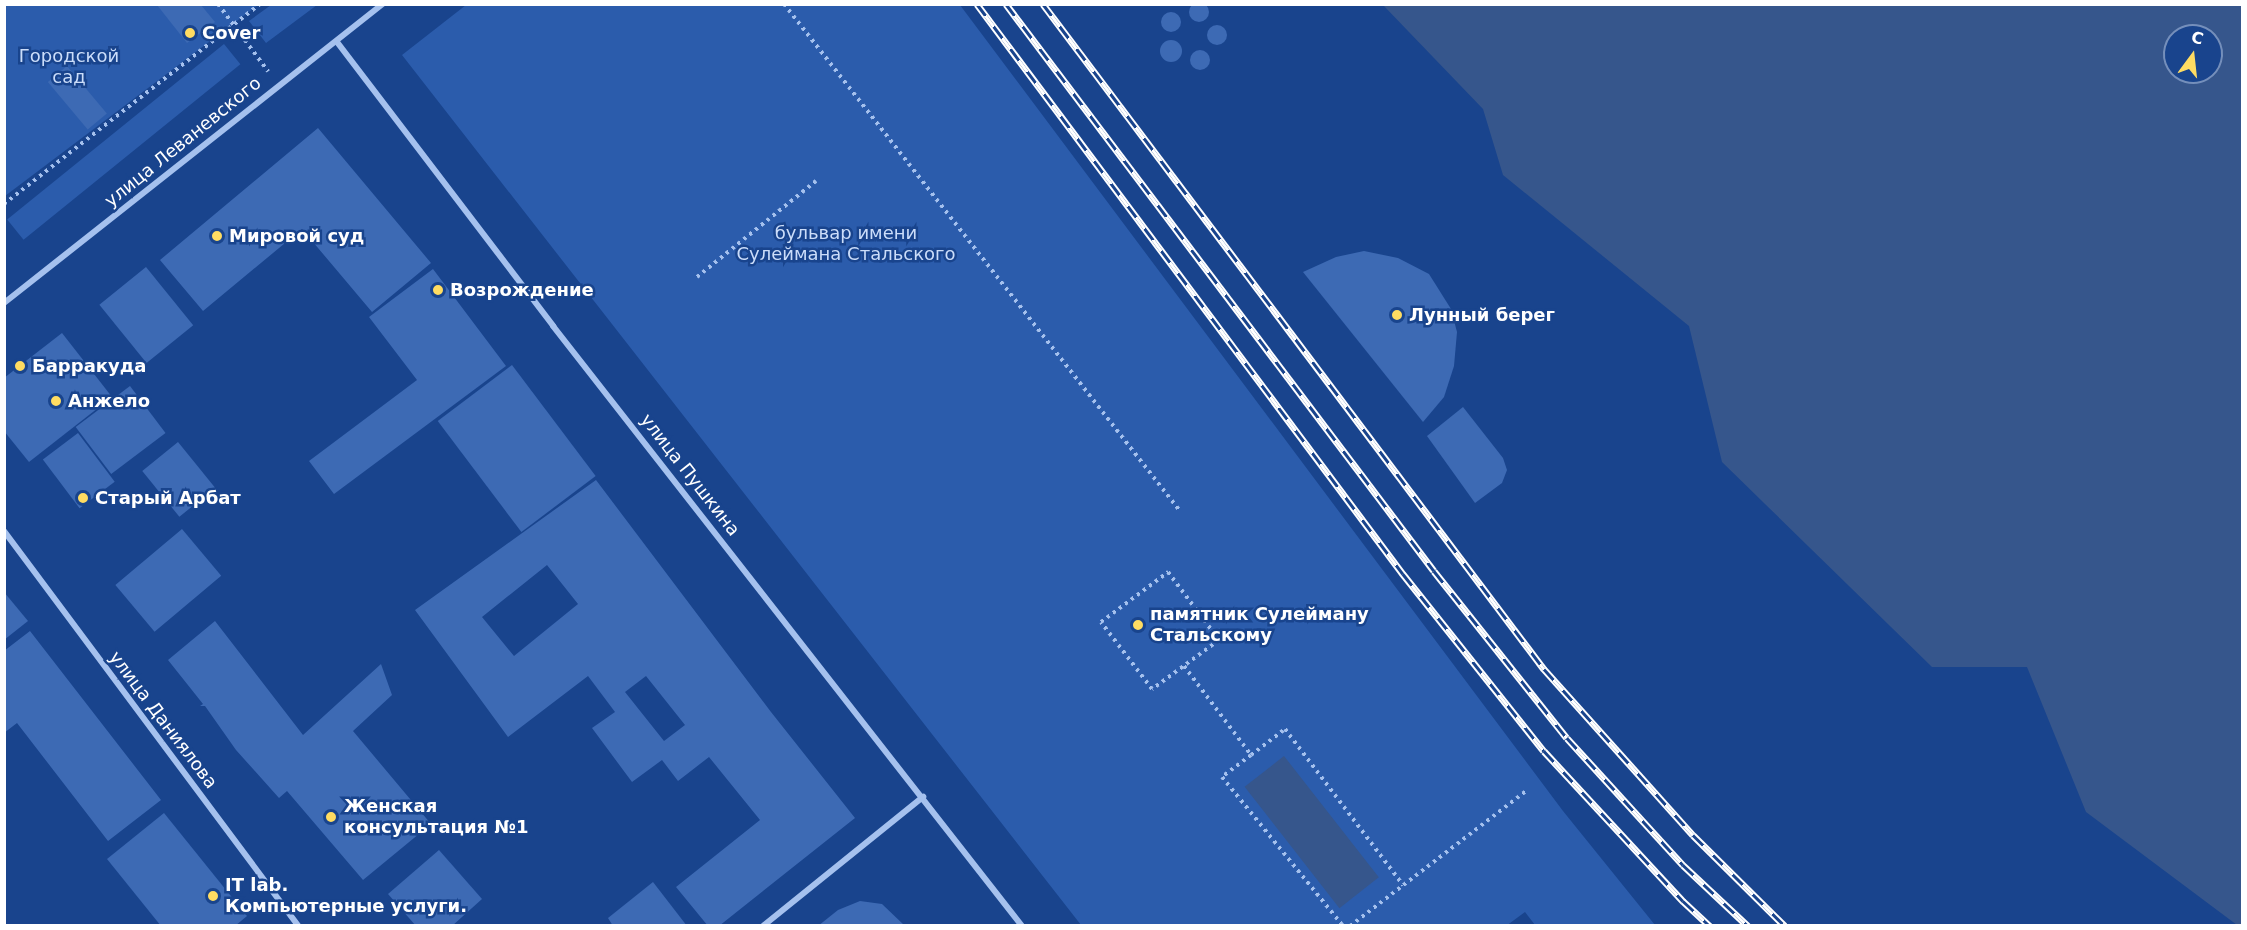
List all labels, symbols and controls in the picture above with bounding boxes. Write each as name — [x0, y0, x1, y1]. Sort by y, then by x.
place label: Cover — [202, 22, 260, 44]
north arrow — [2163, 24, 2223, 84]
marker: Cover — [183, 26, 197, 40]
text: С — [2189, 27, 2205, 49]
park label: Городской сад — [19, 46, 119, 88]
street label: улица Леваневского — [101, 72, 265, 212]
park label: бульвар имени Сулеймана Стальского — [736, 223, 956, 266]
place label: Мировой суд — [229, 225, 364, 247]
marker: Мировой суд — [210, 229, 224, 243]
place label: Возрождение — [450, 279, 594, 301]
marker: Возрождение — [431, 283, 445, 297]
place label: Лунный берег — [1409, 304, 1555, 326]
marker: Лунный берег — [1390, 308, 1404, 322]
place label: Барракуда — [32, 355, 146, 377]
marker: Барракуда — [13, 359, 27, 373]
place label: Анжело — [68, 390, 150, 412]
marker: Анжело — [49, 394, 63, 408]
street label: улица Пушкина — [636, 410, 744, 540]
place label: Старый Арбат — [95, 487, 241, 509]
marker: Старый Арбат — [76, 491, 90, 505]
place label: памятник Сулейману Стальскому — [1150, 604, 1369, 646]
marker: памятник Сулейману Стальскому — [1131, 618, 1145, 632]
street label: улица Даниялова — [104, 647, 222, 793]
place label: Женская консультация №1 — [344, 796, 529, 838]
marker: Женская консультация №1 — [322, 808, 340, 826]
place label: IT lab. Компьютерные услуги. — [225, 875, 467, 918]
marker: IT lab. Компьютерные услуги. — [206, 889, 220, 903]

